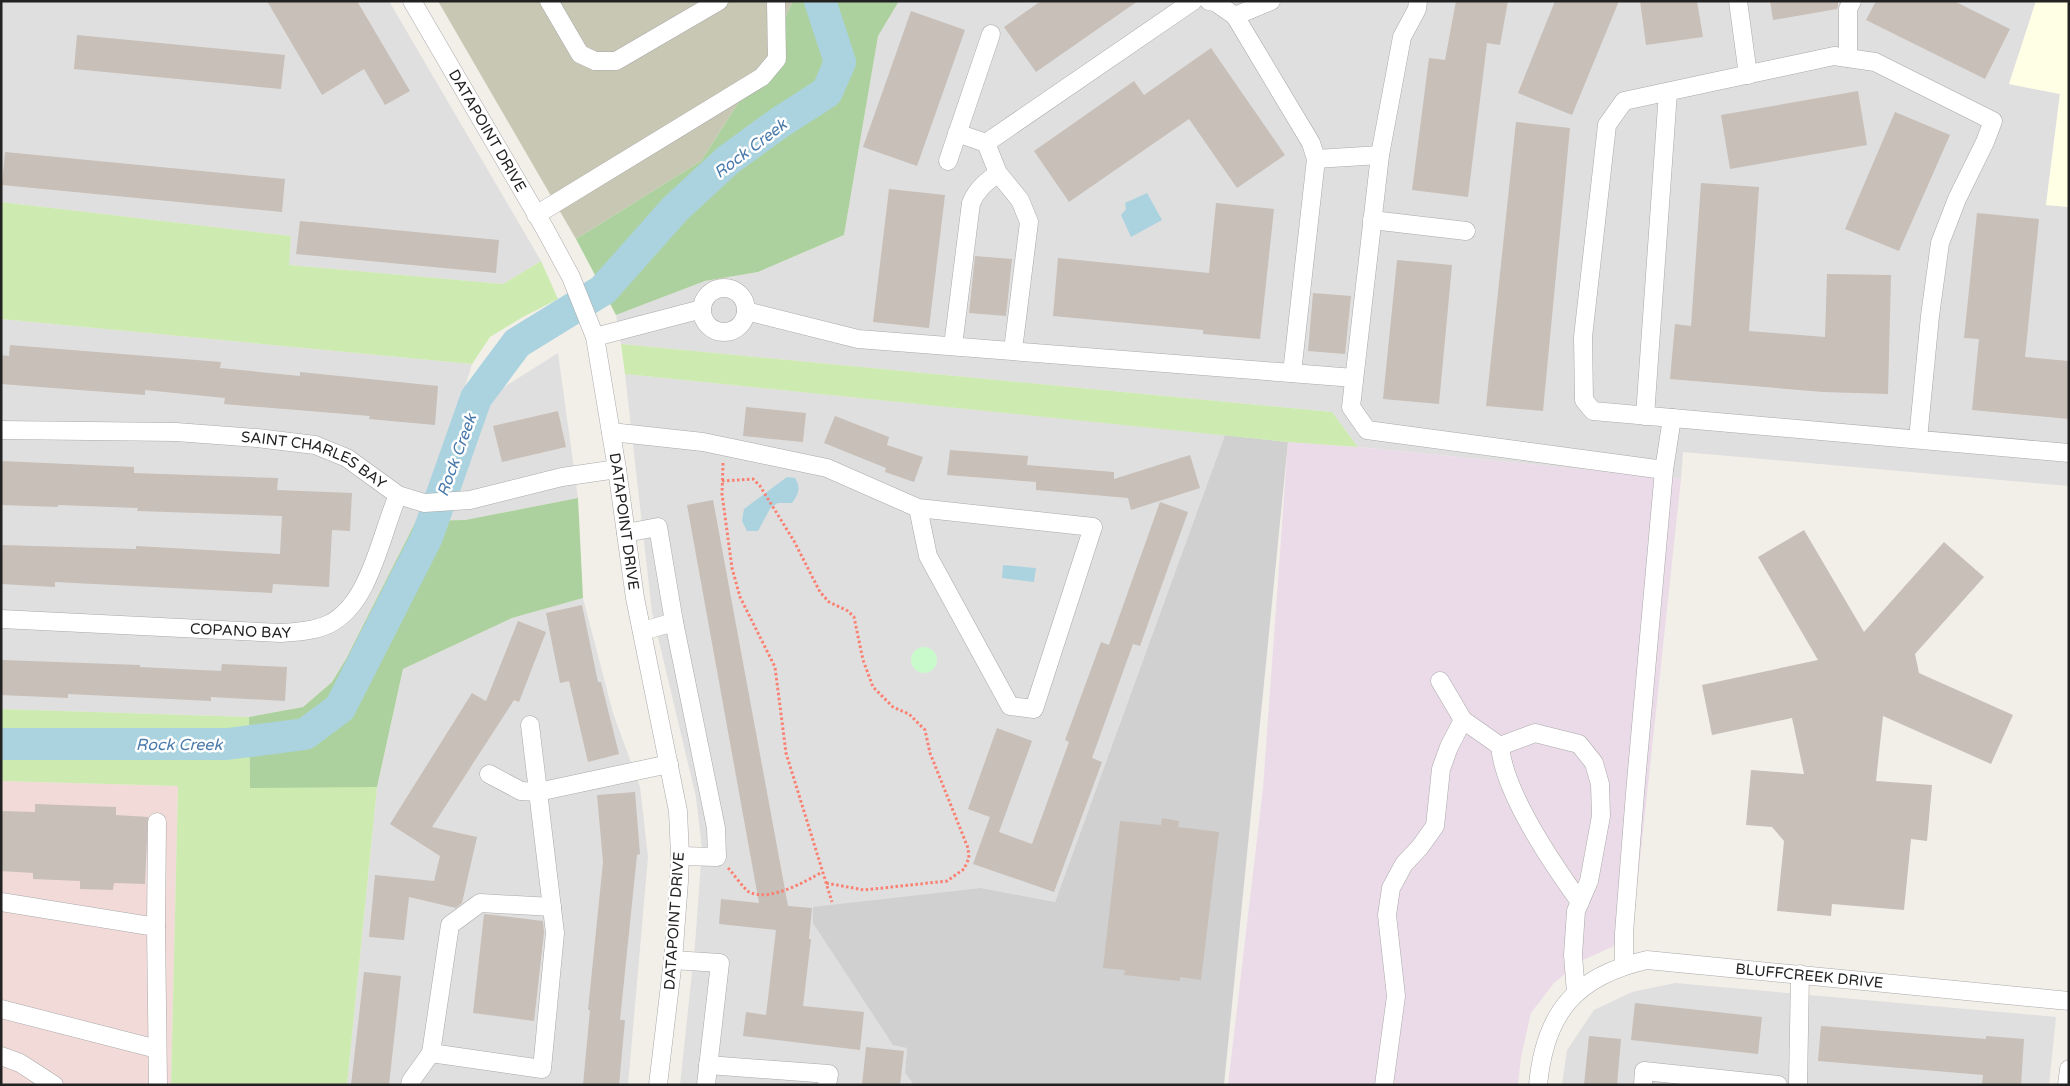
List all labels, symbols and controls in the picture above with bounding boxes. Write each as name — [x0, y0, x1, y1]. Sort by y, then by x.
street label: DATAPOINT DRIVE — [445, 66, 530, 195]
water label: Rock Creek — [710, 114, 792, 183]
water label: Rock Creek — [433, 410, 482, 499]
street label: SAINT CHARLES BAY — [241, 428, 390, 493]
street label: DATAPOINT DRIVE — [605, 451, 643, 591]
street label: COPANO BAY — [190, 619, 292, 642]
water label: Rock Creek — [136, 735, 223, 755]
street label: DATAPOINT DRIVE — [660, 851, 688, 991]
street label: BLUFFCREEK DRIVE — [1735, 960, 1884, 992]

